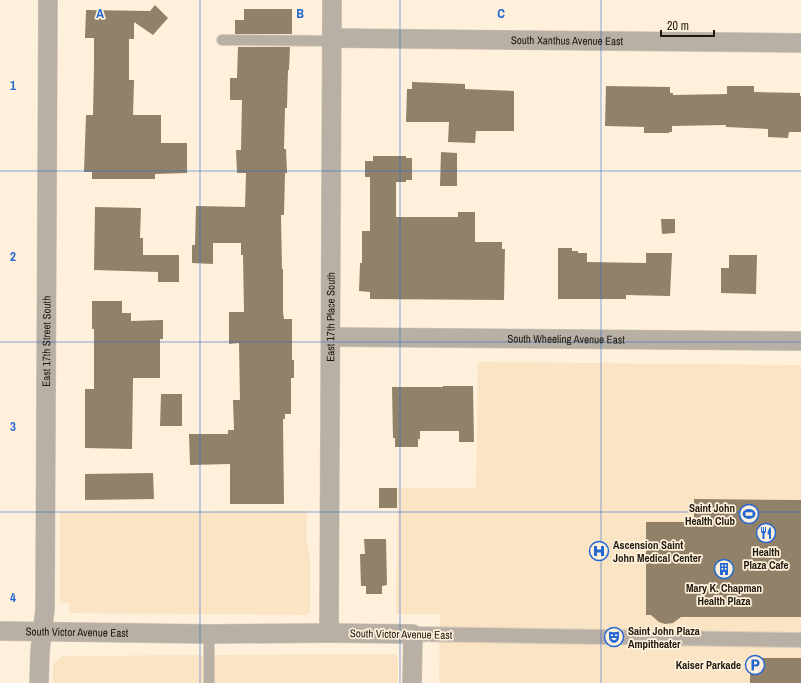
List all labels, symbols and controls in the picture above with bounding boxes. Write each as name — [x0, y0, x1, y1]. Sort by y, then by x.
text: A — [96, 5, 104, 22]
text: B — [296, 5, 304, 22]
text: C — [497, 5, 505, 22]
scale bar — [661, 12, 714, 38]
text: 20 m — [667, 18, 689, 34]
street label: South Xanthus Avenue East — [511, 33, 624, 48]
text: 1 — [10, 77, 16, 94]
text: 2 — [10, 248, 16, 265]
street label: East 17th Place South — [323, 272, 338, 362]
street label: East 17th Street South — [39, 296, 54, 387]
street label: South Wheeling Avenue East — [507, 332, 625, 347]
text: 3 — [10, 418, 16, 435]
place label: Saint John Health Club — [685, 501, 735, 528]
sports icon: Saint John Health Club — [738, 503, 760, 525]
restaurant icon: Health Plaza Cafe — [755, 522, 777, 544]
place label: Ascension Saint John Medical Center — [613, 538, 702, 565]
hospital icon: Ascension Saint John Medical Center — [588, 540, 610, 562]
place label: Health Plaza Cafe — [743, 545, 789, 572]
building icon: Mary K. Chapman Health Plaza — [713, 558, 735, 580]
place label: Mary K. Chapman Health Plaza — [686, 581, 762, 608]
text: 4 — [10, 589, 16, 606]
street label: South Victor Avenue East — [26, 624, 129, 640]
place label: Saint John Plaza Ampitheater — [628, 624, 700, 651]
street label: South Victor Avenue East — [350, 626, 453, 642]
theatre icon: Saint John Plaza Ampitheater — [603, 626, 625, 648]
parking icon: Kaiser Parkade — [744, 654, 766, 676]
place label: Kaiser Parkade — [676, 658, 741, 672]

